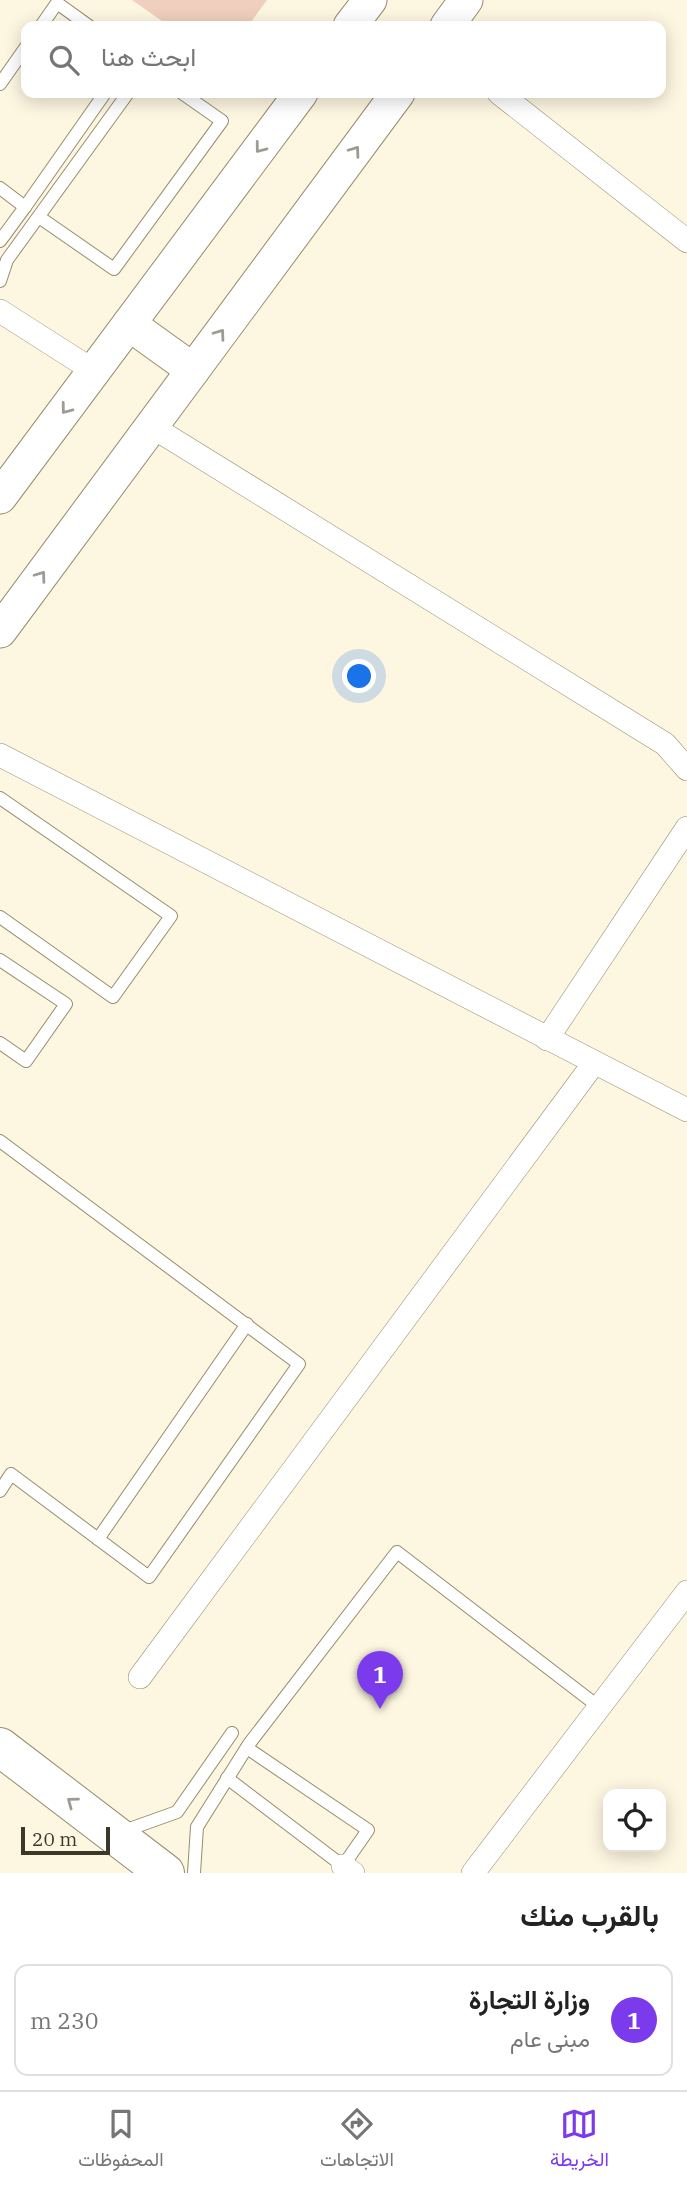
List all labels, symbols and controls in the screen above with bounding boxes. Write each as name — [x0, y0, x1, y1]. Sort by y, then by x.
search box — [21, 21, 666, 98]
text: ابحث هنا — [101, 39, 196, 73]
icon: search — [45, 41, 83, 79]
one-way arrow — [256, 140, 269, 152]
one-way arrow — [346, 146, 359, 159]
one-way arrow — [211, 329, 224, 342]
one-way arrow — [62, 401, 74, 414]
one-way arrow — [32, 571, 45, 584]
your location — [342, 659, 376, 693]
pin: 1 — [357, 1651, 403, 1709]
map controls — [603, 1789, 666, 1852]
button: locate — [603, 1789, 666, 1852]
one-way arrow — [67, 1798, 80, 1810]
scale bar — [21, 1824, 110, 1856]
text: 20 m — [32, 1827, 77, 1851]
text: بالقرب منك — [520, 1895, 659, 1934]
text: وزارة التجارة — [469, 1982, 590, 2016]
text: 230 m — [30, 2005, 99, 2035]
text: 1 — [627, 2005, 641, 2035]
text: مبنى عام — [510, 2023, 590, 2053]
tab: المحفوظات — [78, 2105, 164, 2176]
tab: الاتجاهات — [320, 2105, 394, 2176]
tab: الخريطة — [550, 2105, 609, 2176]

